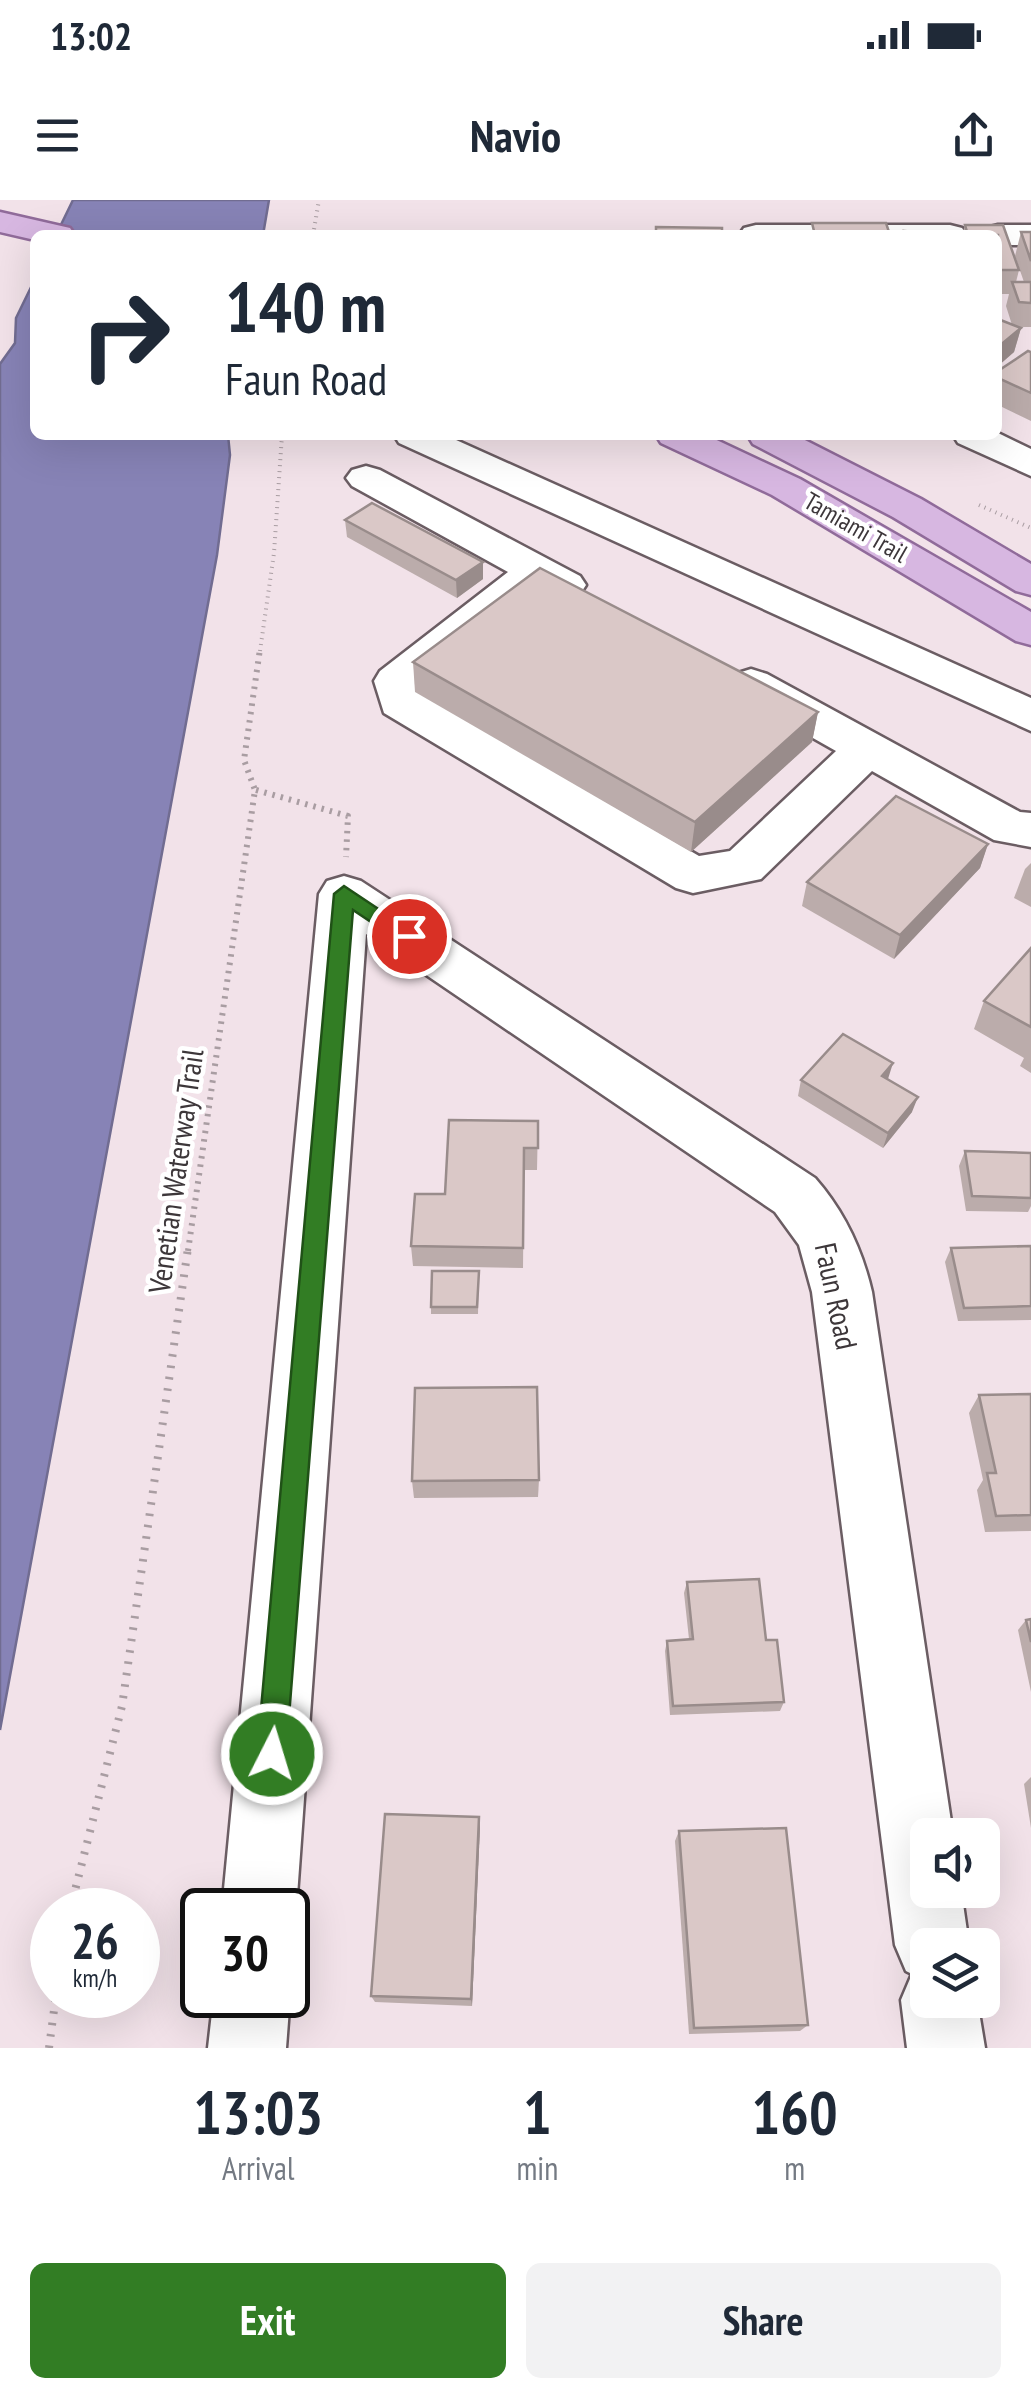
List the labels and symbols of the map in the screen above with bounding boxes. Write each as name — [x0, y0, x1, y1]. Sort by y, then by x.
street label: Tamiami Trail — [799, 485, 914, 570]
pin — [367, 894, 452, 979]
street label: Venetian Waterway Trail — [138, 1046, 211, 1297]
street label: Faun Road — [807, 1239, 867, 1353]
position arrow — [220, 1702, 324, 1806]
speed limit sign: 30 — [180, 1888, 310, 2018]

